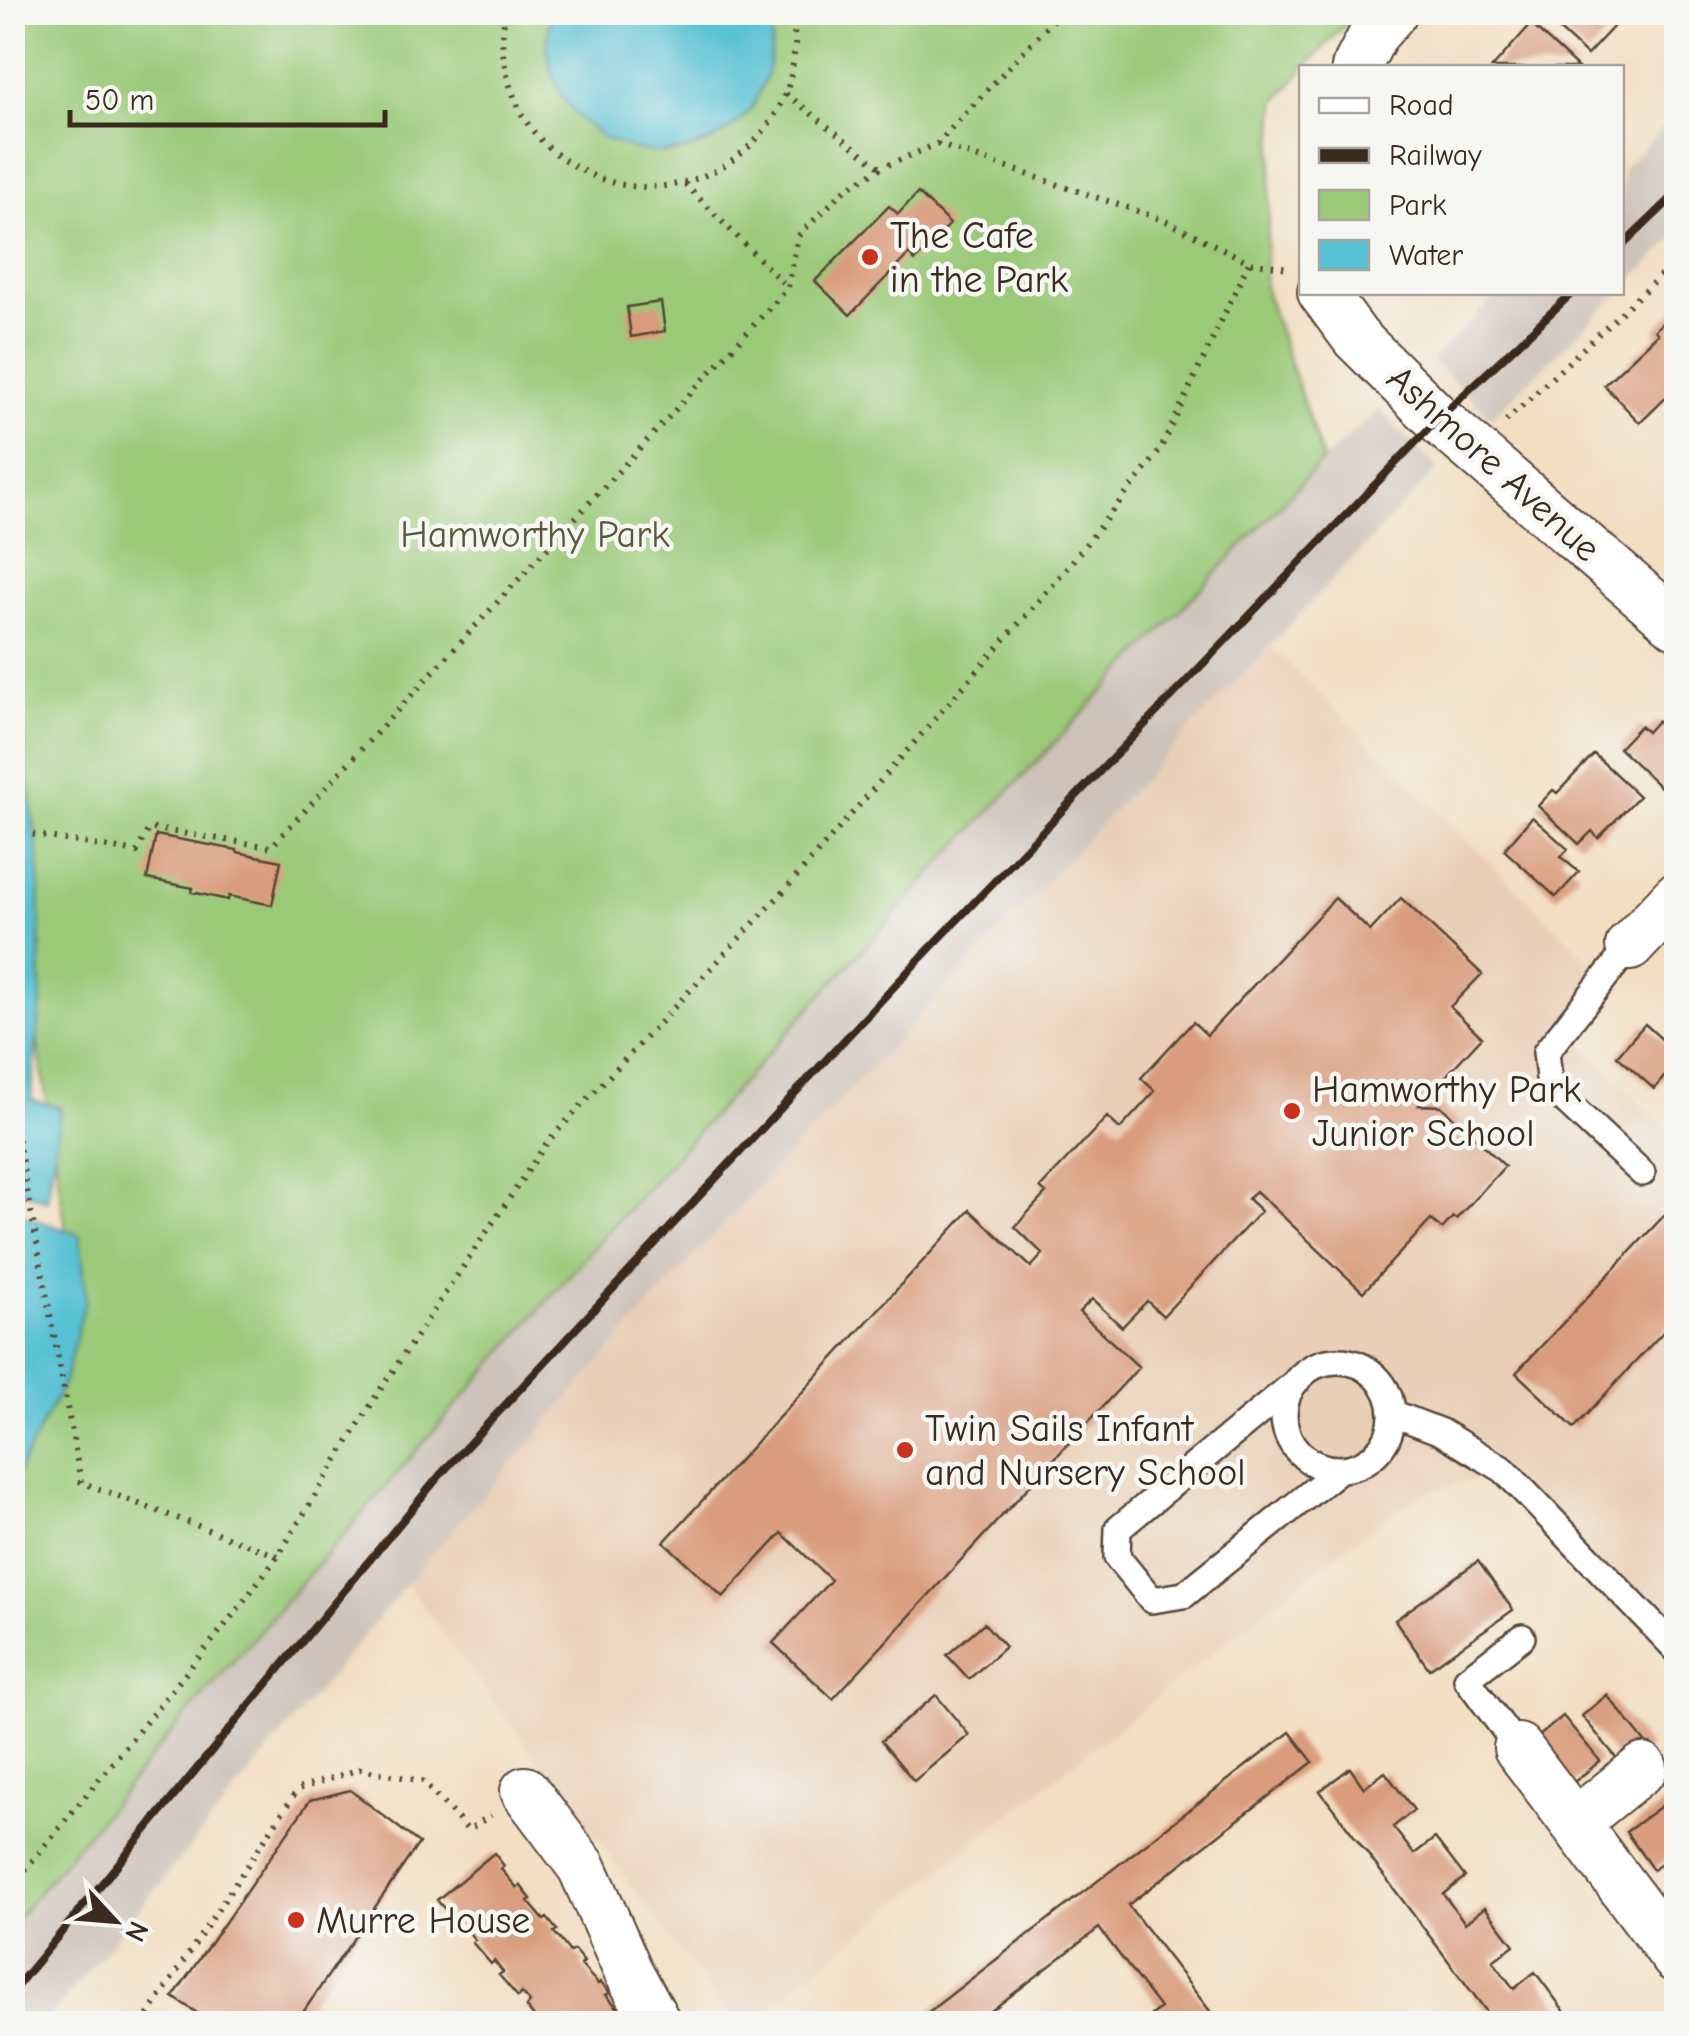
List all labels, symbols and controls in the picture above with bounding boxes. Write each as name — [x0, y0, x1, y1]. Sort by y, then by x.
scale bar — [70, 65, 385, 127]
legend — [1299, 65, 1624, 295]
text: 50 m — [85, 83, 154, 118]
text: Road — [1389, 88, 1454, 123]
text: Railway — [1389, 138, 1482, 173]
text: Park — [1389, 188, 1447, 223]
place label: The Cafe in the Park — [890, 214, 1069, 302]
text: Water — [1389, 238, 1463, 273]
marker: The Cafe in the Park — [859, 246, 881, 268]
street label: Ashmore Avenue — [1378, 357, 1609, 571]
park label: Hamworthy Park — [400, 513, 670, 557]
place label: Hamworthy Park Junior School — [1312, 1068, 1582, 1156]
marker: Hamworthy Park Junior School — [1281, 1100, 1303, 1122]
place label: Twin Sails Infant and Nursery School — [925, 1407, 1246, 1495]
marker: Twin Sails Infant and Nursery School — [894, 1439, 916, 1461]
north arrow — [65, 1871, 165, 1971]
place label: Murre House — [316, 1899, 530, 1943]
marker: Murre House — [285, 1909, 307, 1931]
text: N — [118, 1916, 155, 1947]

